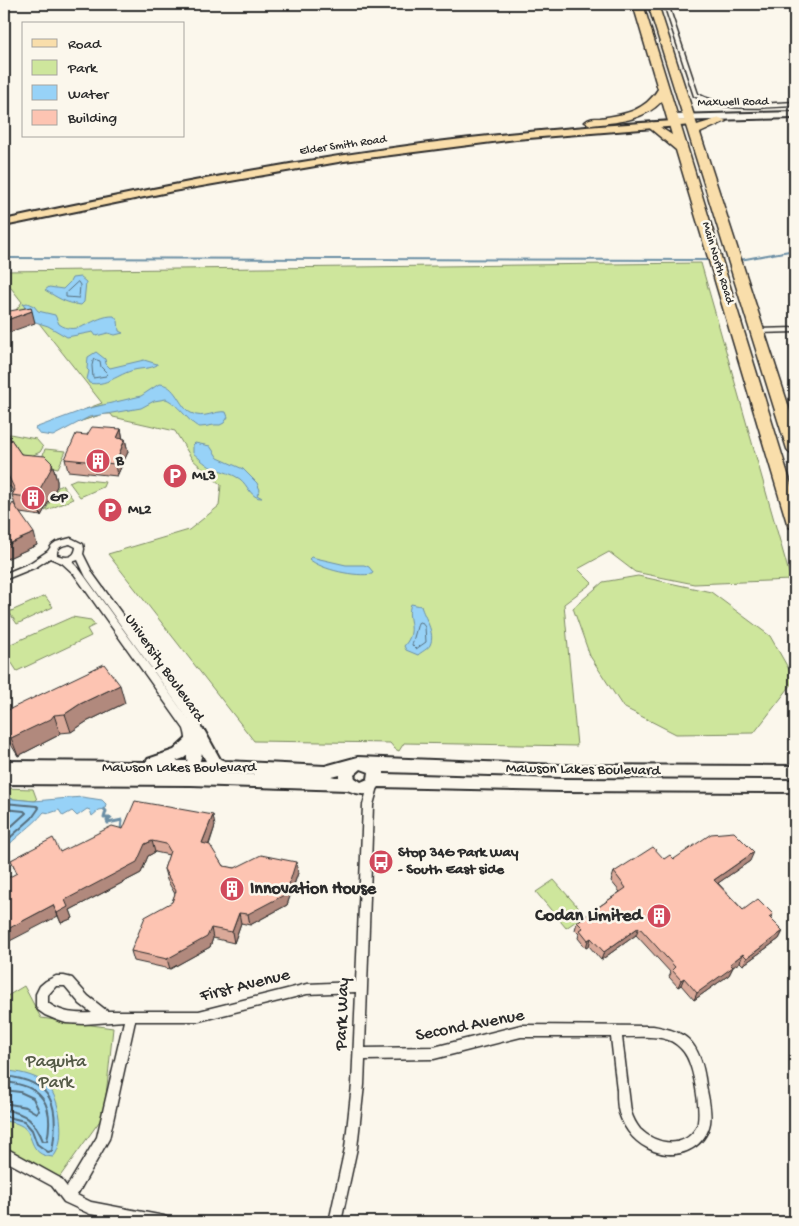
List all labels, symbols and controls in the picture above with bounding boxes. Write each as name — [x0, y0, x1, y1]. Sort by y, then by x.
legend — [22, 22, 185, 138]
text: Road — [68, 36, 102, 54]
text: Park — [67, 60, 98, 78]
text: Water — [68, 86, 110, 104]
street label: Maxwell Road — [697, 95, 770, 111]
text: Building — [67, 110, 117, 128]
street label: Elder Smith Road — [299, 133, 388, 159]
street label: Main North Road — [698, 220, 736, 307]
building icon: B — [85, 448, 111, 474]
place label: B — [115, 452, 125, 470]
parking icon: ML3 — [162, 463, 188, 489]
place label: ML3 — [192, 467, 216, 485]
building icon: GP — [20, 485, 46, 511]
place label: GP — [50, 489, 68, 507]
parking icon: ML2 — [97, 497, 123, 523]
place label: ML2 — [128, 501, 152, 519]
street label: University Boulevard — [120, 611, 209, 726]
street label: Mawson Lakes Boulevard — [102, 759, 257, 777]
street label: Mawson Lakes Boulevard — [506, 760, 661, 780]
place label: Stop 34G Park Way - South East side — [398, 844, 519, 879]
bus stop icon: Stop 34G Park Way - South East side — [368, 849, 394, 875]
building icon: Innovation House — [219, 876, 245, 902]
place label: Innovation House — [250, 879, 377, 900]
building icon: Codan Limited — [646, 903, 672, 929]
place label: Codan Limited — [534, 906, 644, 927]
street label: First Avenue — [197, 965, 293, 1008]
street label: Park Way — [331, 977, 355, 1052]
street label: Second Avenue — [414, 1005, 527, 1047]
park label: Paquita Park — [25, 1052, 87, 1094]

